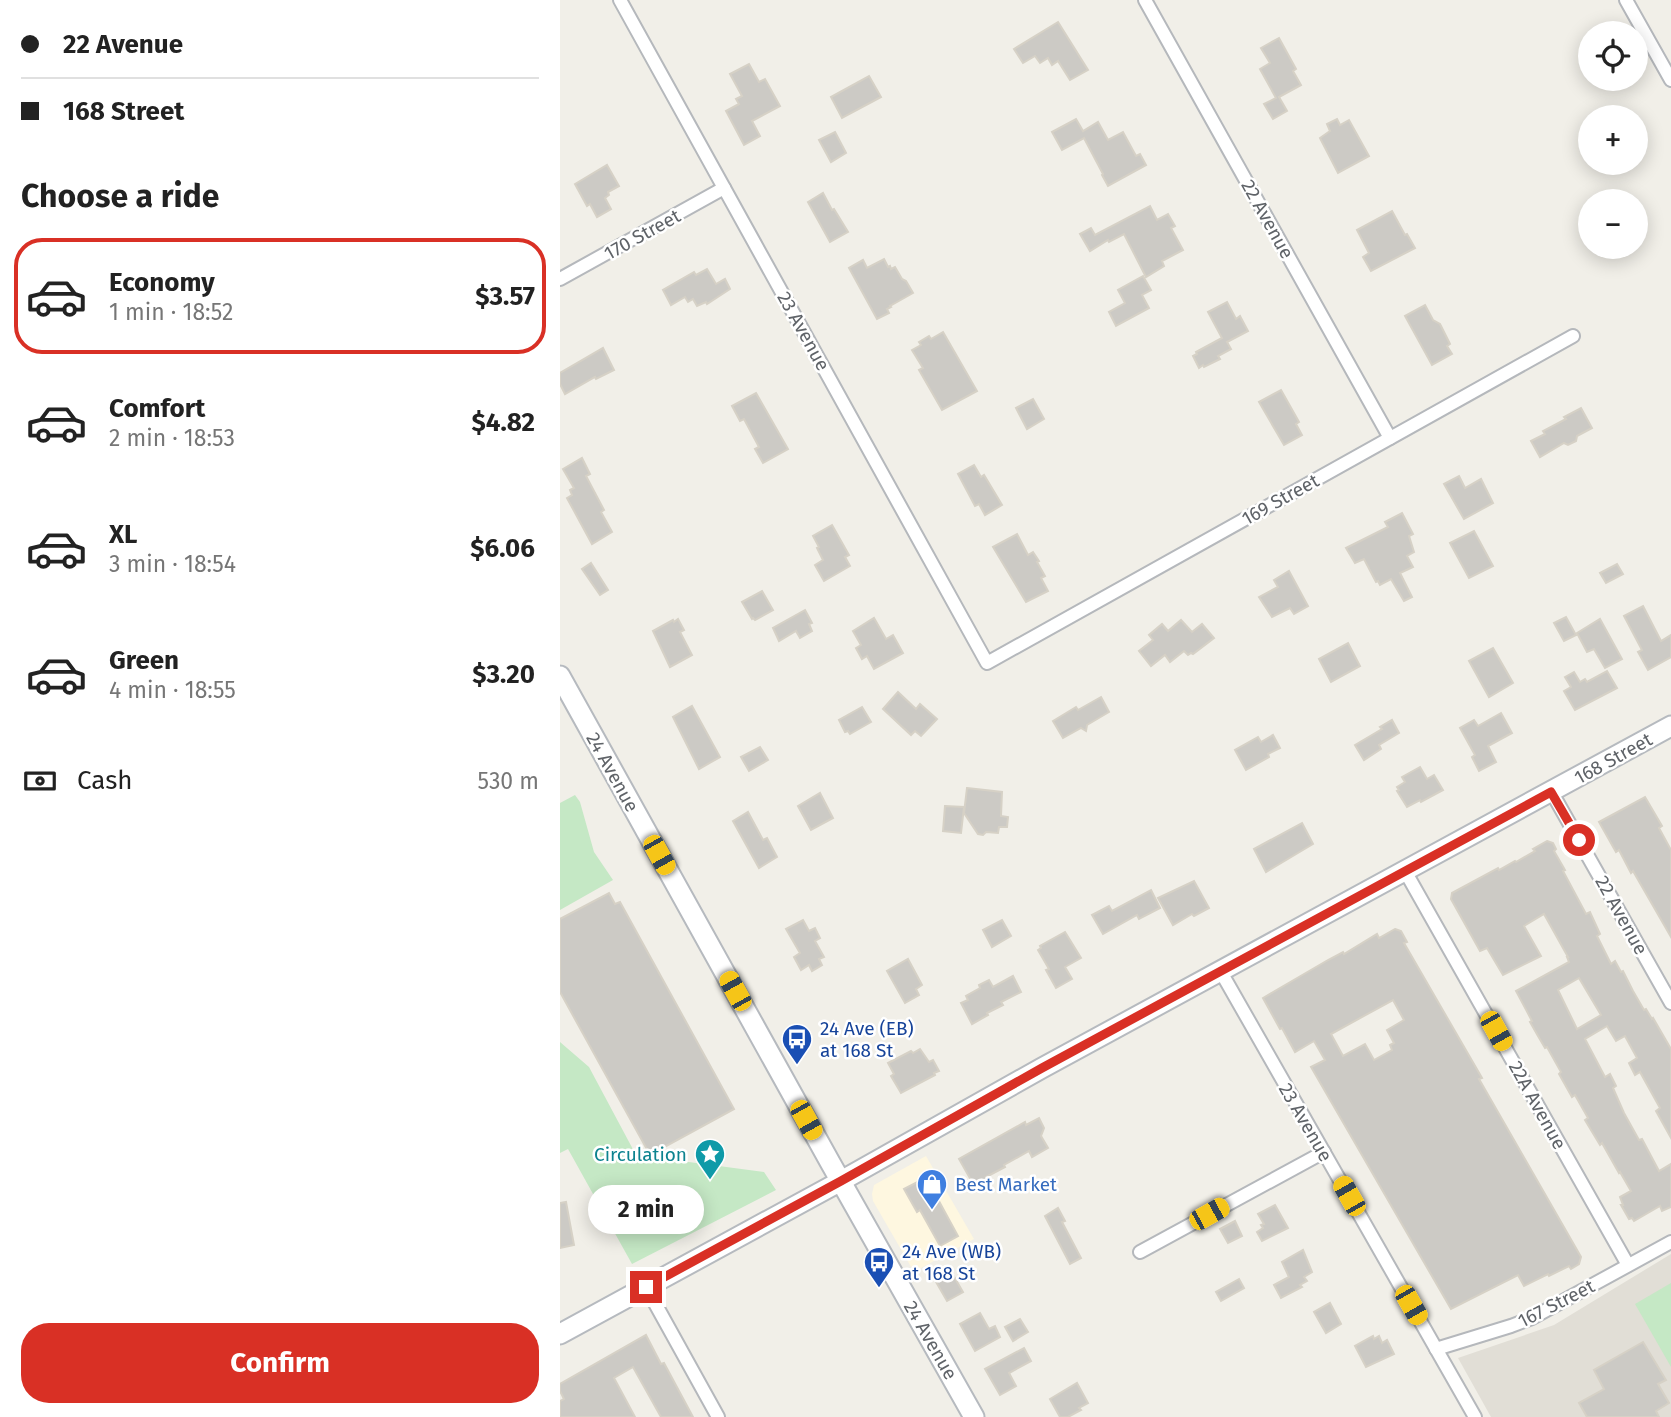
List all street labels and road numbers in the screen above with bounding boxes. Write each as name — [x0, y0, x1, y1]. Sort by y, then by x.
street label: 22 Avenue — [1236, 176, 1299, 263]
street label: 170 Street — [600, 204, 685, 265]
street label: 23 Avenue — [772, 288, 835, 375]
street label: 169 Street — [1238, 469, 1323, 530]
street label: 168 Street — [1570, 728, 1656, 789]
street label: 24 Avenue — [581, 729, 644, 816]
street label: 22 Avenue — [1590, 872, 1653, 959]
street label: 22A Avenue — [1504, 1057, 1571, 1154]
street label: 23 Avenue — [1274, 1079, 1337, 1166]
street label: 167 Street — [1514, 1274, 1599, 1333]
street label: 24 Avenue — [899, 1297, 962, 1384]

